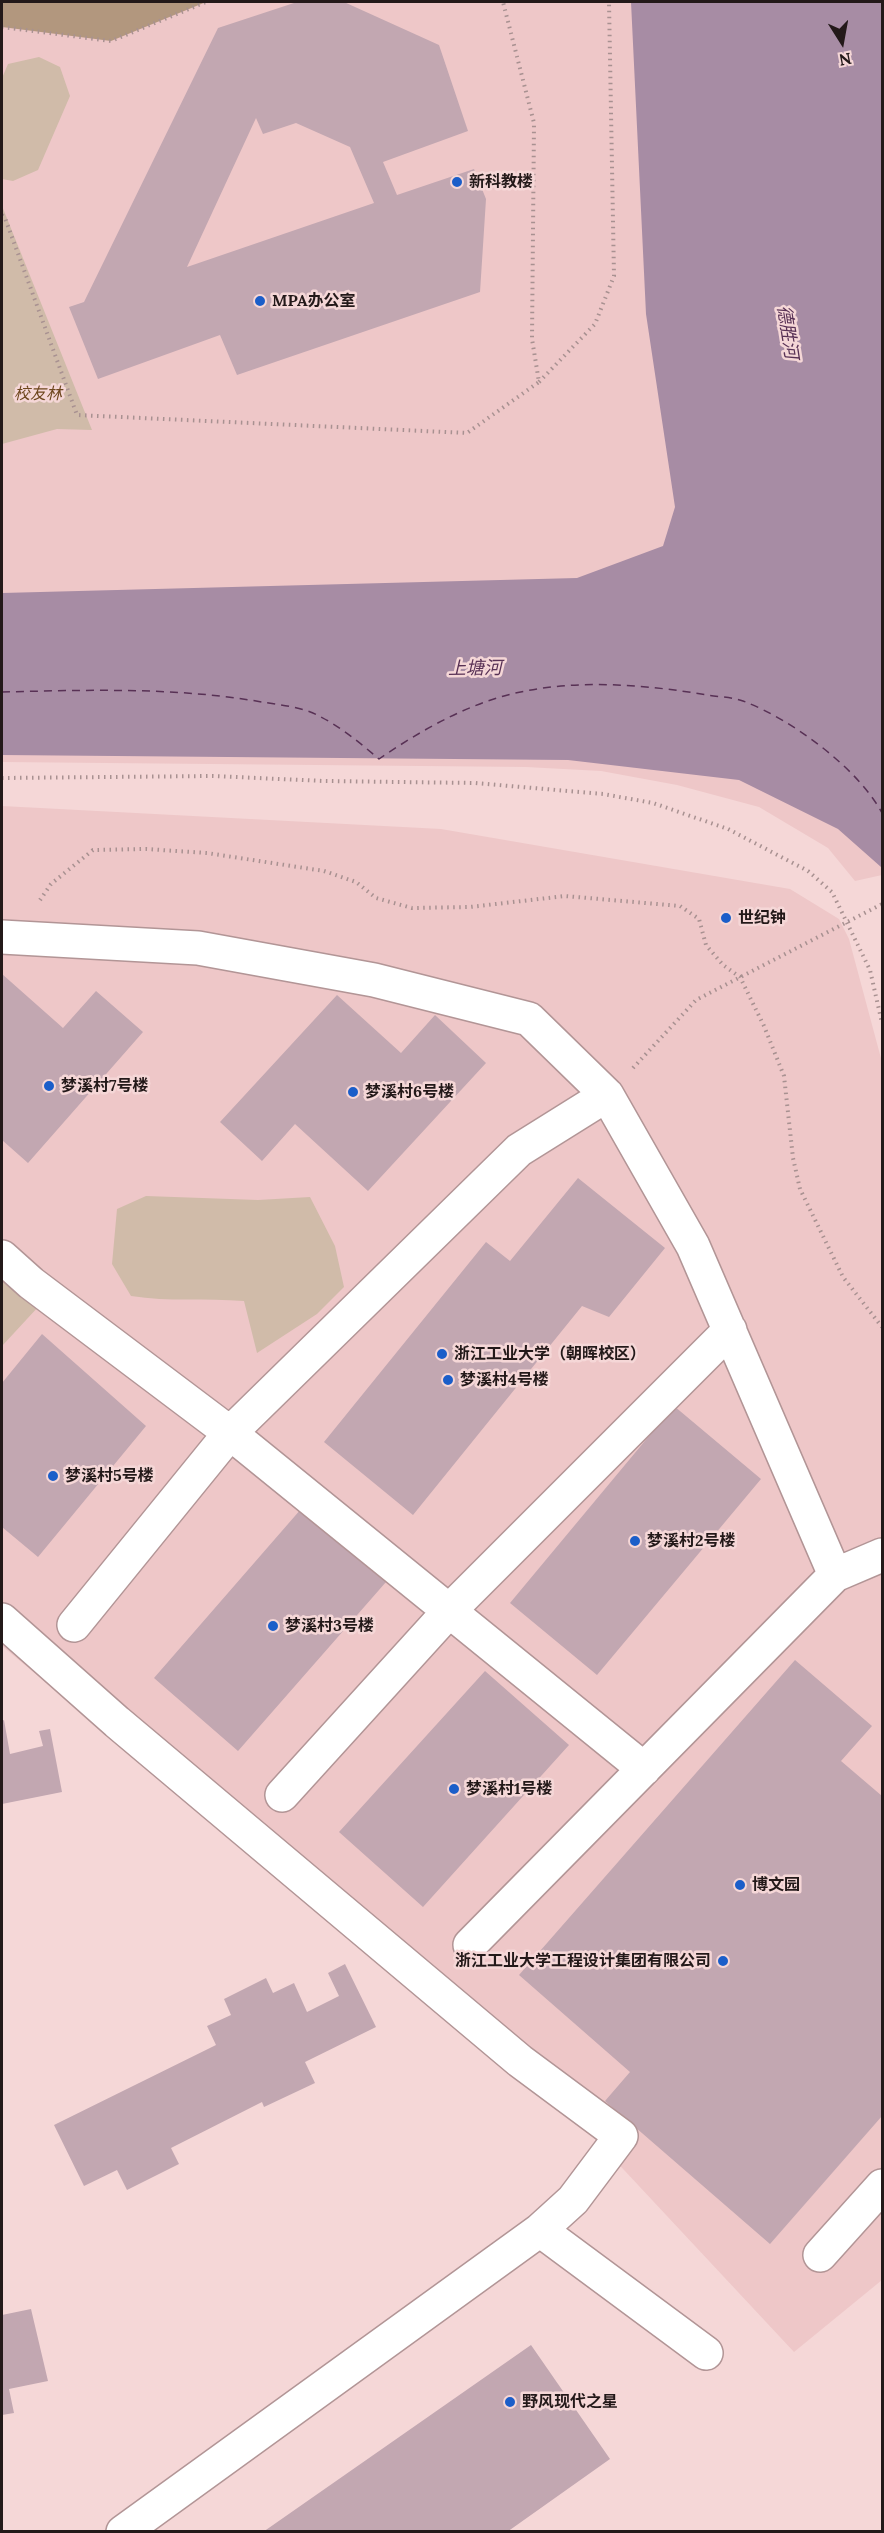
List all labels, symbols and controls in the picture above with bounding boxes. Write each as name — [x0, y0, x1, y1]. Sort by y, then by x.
north arrow — [812, 12, 872, 72]
text: N — [837, 49, 853, 71]
place label: 新科教楼 — [469, 172, 533, 192]
marker: 新科教楼 — [450, 175, 464, 189]
place label: MPA办公室 — [272, 291, 356, 311]
marker: MPA办公室 — [253, 294, 267, 308]
water label: 德胜河 — [772, 304, 802, 360]
park label: 校友林 — [14, 384, 62, 404]
water label: 上塘河 — [448, 658, 502, 680]
place label: 世纪钟 — [738, 908, 786, 928]
marker: 世纪钟 — [719, 911, 733, 925]
place label: 梦溪村7号楼 — [61, 1076, 149, 1096]
marker: 梦溪村7号楼 — [42, 1079, 56, 1093]
place label: 梦溪村6号楼 — [365, 1082, 454, 1102]
marker: 梦溪村6号楼 — [346, 1085, 360, 1099]
place label: 浙江工业大学（朝晖校区） — [454, 1344, 646, 1364]
marker: 浙江工业大学（朝晖校区） — [435, 1347, 449, 1361]
place label: 梦溪村4号楼 — [460, 1370, 549, 1390]
marker: 梦溪村4号楼 — [441, 1373, 455, 1387]
place label: 梦溪村5号楼 — [65, 1466, 154, 1486]
marker: 梦溪村5号楼 — [46, 1469, 60, 1483]
place label: 梦溪村2号楼 — [647, 1531, 736, 1551]
marker: 梦溪村2号楼 — [628, 1534, 642, 1548]
place label: 梦溪村3号楼 — [285, 1616, 374, 1636]
marker: 梦溪村3号楼 — [266, 1619, 280, 1633]
place label: 梦溪村1号楼 — [466, 1779, 552, 1799]
marker: 梦溪村1号楼 — [447, 1782, 461, 1796]
place label: 博文园 — [752, 1875, 800, 1895]
marker: 博文园 — [733, 1878, 747, 1892]
place label: 浙江工业大学工程设计集团有限公司 — [455, 1951, 711, 1971]
marker: 浙江工业大学工程设计集团有限公司 — [716, 1954, 730, 1968]
place label: 野风现代之星 — [522, 2392, 618, 2412]
marker: 野风现代之星 — [503, 2395, 517, 2409]

